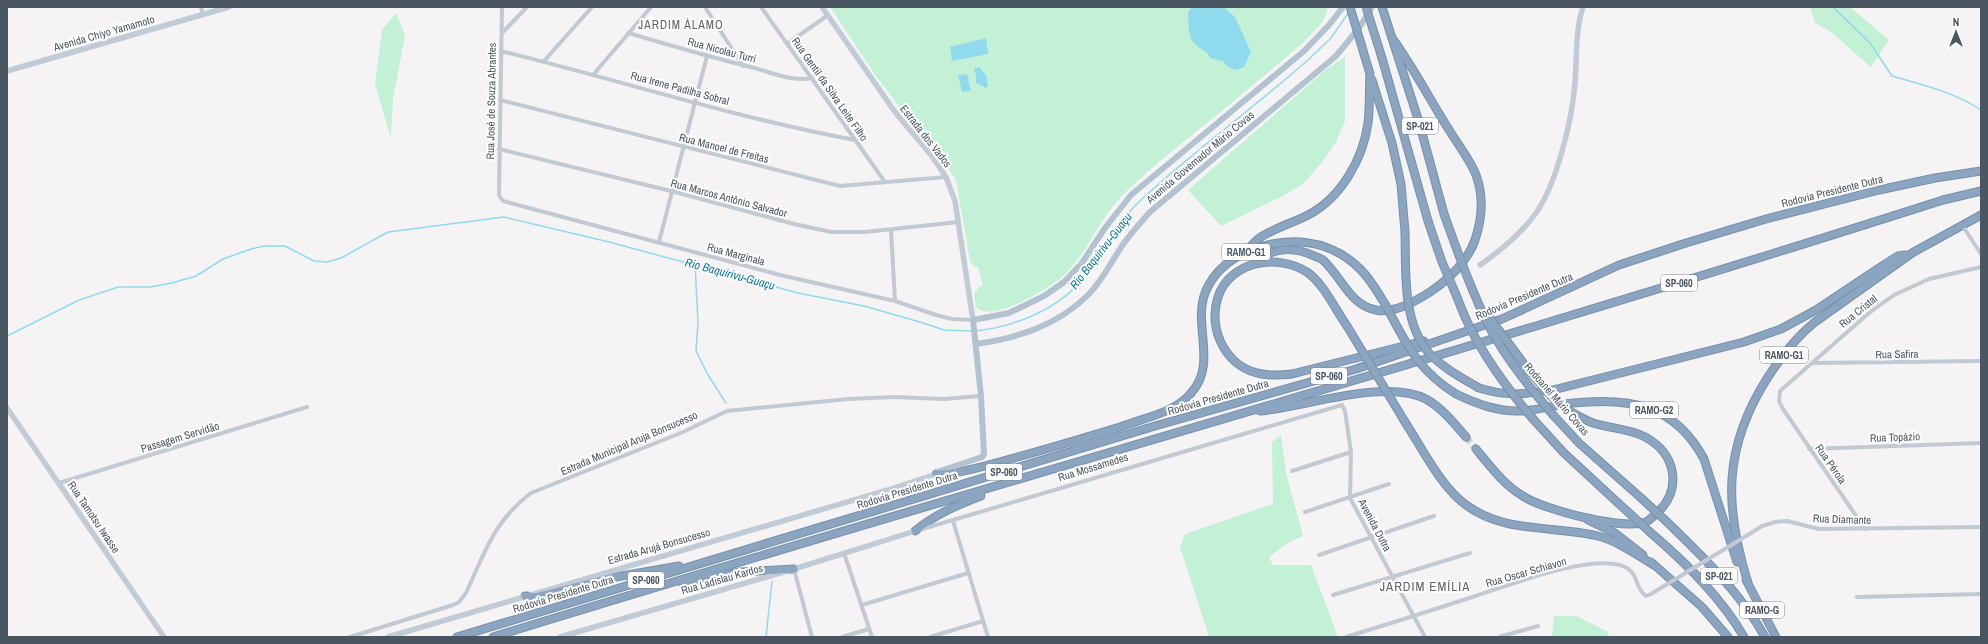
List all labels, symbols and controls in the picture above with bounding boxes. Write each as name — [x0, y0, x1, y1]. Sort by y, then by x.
street label: Avenida Chiyo Yamamoto — [51, 12, 156, 54]
north arrow — [1936, 12, 1976, 52]
text: N — [1953, 15, 1959, 29]
district label: JARDIM ÁLAMO — [638, 17, 724, 33]
street label: Rua Nicolau Turri — [686, 34, 758, 66]
street label: Rua Gentil da Silva Leite Filho — [789, 34, 871, 144]
street label: Rua José de Souza Abrantes — [483, 42, 499, 160]
street label: Rua Irene Padilha Sobral — [629, 68, 731, 108]
street label: Estrada dos Vados — [897, 102, 955, 170]
street label: Avenida Governador Mário Covas — [1142, 107, 1257, 207]
road number: SP-021 — [1402, 118, 1438, 134]
street label: Rua Manoel de Freitas — [678, 130, 771, 166]
street label: Rodovia Presidente Dutra — [1780, 172, 1884, 210]
street label: Rua Marcos Antônio Salvador — [669, 176, 789, 220]
water label: Rio Baquirivu-Guaçu — [1066, 209, 1136, 292]
street label: Rua Marginala — [706, 240, 766, 268]
road number: RAMO-G1 — [1222, 244, 1270, 260]
water label: Rio Baquirivu-Guaçu — [683, 254, 777, 294]
street label: Rodovia Presidente Dutra — [1473, 269, 1575, 323]
road number: SP-060 — [1661, 275, 1697, 291]
street label: Rua Cristal — [1836, 291, 1880, 331]
road number: RAMO-G1 — [1760, 347, 1808, 363]
street label: Rua Safira — [1875, 347, 1919, 361]
street label: Rodoanel Mário Covas — [1521, 360, 1593, 439]
road number: SP-060 — [1311, 368, 1347, 384]
street label: Rodovia Presidente Dutra — [1166, 376, 1270, 418]
road number: RAMO-G2 — [1630, 402, 1678, 418]
street label: Estrada Municipal Aruja Bonsucesso — [558, 408, 700, 478]
street label: Passagem Servidão — [139, 418, 221, 456]
street label: Rua Topázio — [1870, 429, 1920, 445]
street label: Rua Pérola — [1812, 442, 1850, 486]
street label: Rua Mossamedes — [1056, 450, 1130, 484]
road number: SP-060 — [986, 464, 1022, 480]
street label: Rodovia Presidente Dutra — [855, 468, 959, 512]
street label: Rua Tamotsu Iwasse — [65, 478, 123, 556]
street label: Avenida Dutra — [1355, 495, 1395, 554]
street label: Rua Diamante — [1813, 511, 1871, 527]
street label: Estrada Arujá Bonsucesso — [606, 525, 712, 567]
street label: Rua Oscar Schiavon — [1484, 554, 1568, 590]
street label: Rua Ladislau Kardos — [680, 561, 765, 597]
road number: SP-021 — [1701, 568, 1737, 584]
street label: Rodovia Presidente Dutra — [511, 572, 615, 616]
road number: SP-060 — [628, 572, 664, 588]
district label: JARDIM EMÍLIA — [1380, 578, 1470, 595]
road number: RAMO-G — [1740, 602, 1784, 618]

